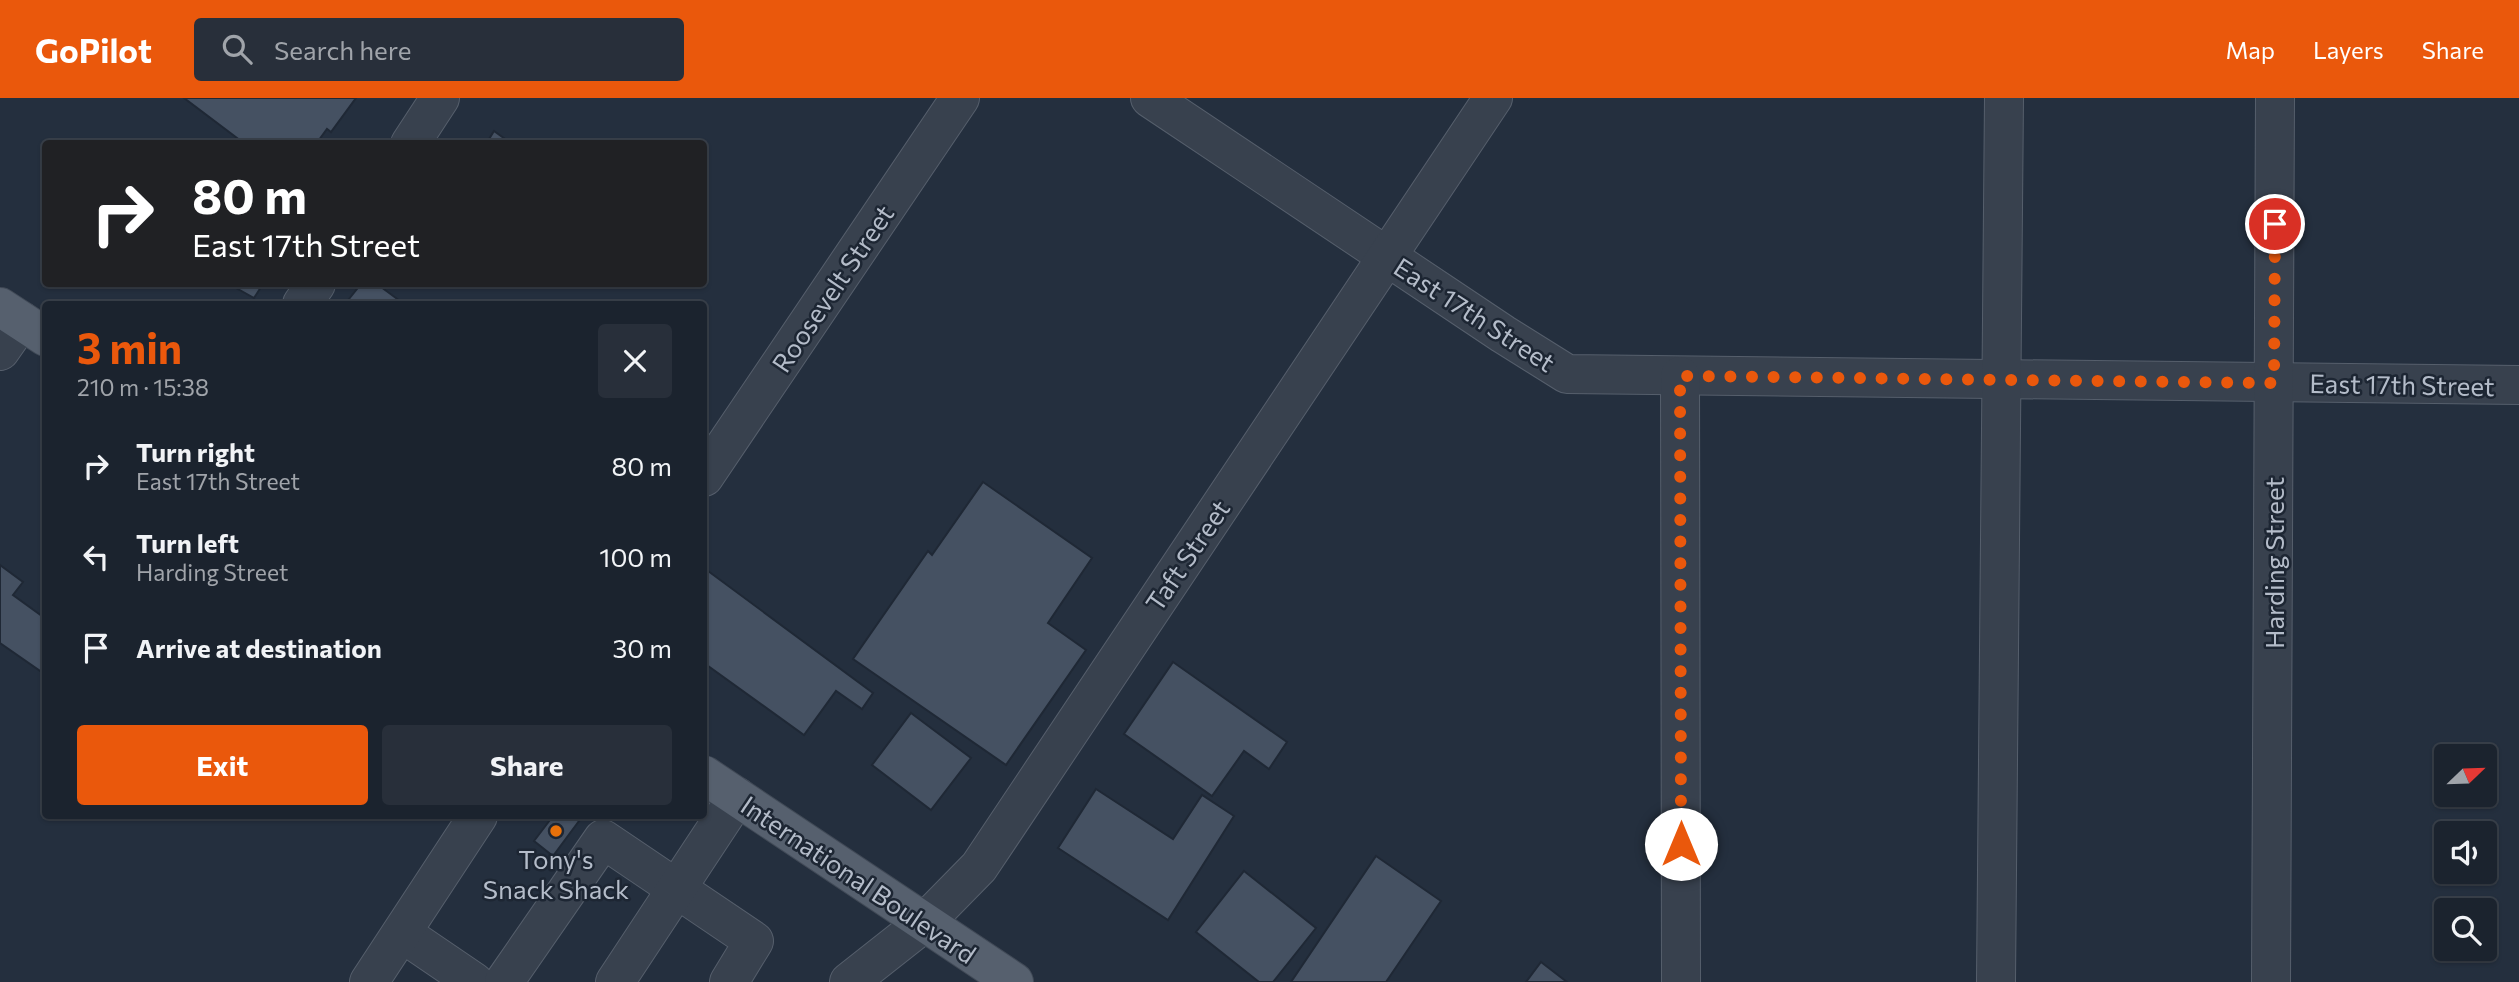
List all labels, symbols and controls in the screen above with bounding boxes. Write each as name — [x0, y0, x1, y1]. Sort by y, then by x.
search box — [194, 18, 684, 81]
text: GoPilot — [35, 29, 152, 70]
icon: search — [218, 30, 256, 68]
text: Search here — [274, 34, 411, 65]
text: Map — [2226, 35, 2275, 64]
text: Layers — [2313, 35, 2384, 64]
text: Share — [2422, 35, 2484, 64]
text: 80 m — [192, 164, 307, 224]
icon: right — [77, 168, 168, 259]
pin — [2245, 194, 2305, 254]
street label: Roosevelt Street — [765, 199, 899, 377]
icon: arrive — [2256, 205, 2294, 243]
text: East 17th Street — [192, 224, 420, 264]
street label: East 17th Street — [1389, 251, 1561, 377]
text: 3 min — [77, 321, 182, 373]
button: close — [598, 324, 672, 398]
street label: East 17th Street — [2309, 367, 2495, 401]
text: 210 m · 15:38 — [77, 373, 209, 401]
text: Turn right — [136, 436, 255, 467]
icon: right — [77, 447, 115, 485]
text: 80 m — [612, 450, 672, 481]
text: East 17th Street — [136, 467, 300, 495]
street label: Harding Street — [2258, 477, 2289, 649]
street label: Taft Street — [1139, 494, 1235, 616]
text: Turn left — [136, 527, 239, 558]
icon: left — [77, 538, 115, 576]
text: 100 m — [599, 541, 672, 572]
text: Harding Street — [136, 558, 288, 586]
icon: arrive — [77, 629, 115, 667]
text: Arrive at destination — [136, 632, 382, 663]
text: 30 m — [613, 632, 672, 663]
button: Exit — [77, 725, 368, 805]
button: Share — [382, 725, 672, 805]
north arrow — [2434, 744, 2497, 807]
map controls — [2434, 744, 2497, 961]
street label: International Boulevard — [736, 789, 982, 969]
position arrow — [1644, 807, 1718, 881]
button: sound — [2434, 821, 2497, 884]
marker: Tony's Snack Shack — [548, 823, 564, 839]
place label: Tony's Snack Shack — [483, 843, 629, 904]
button: search — [2434, 898, 2497, 961]

